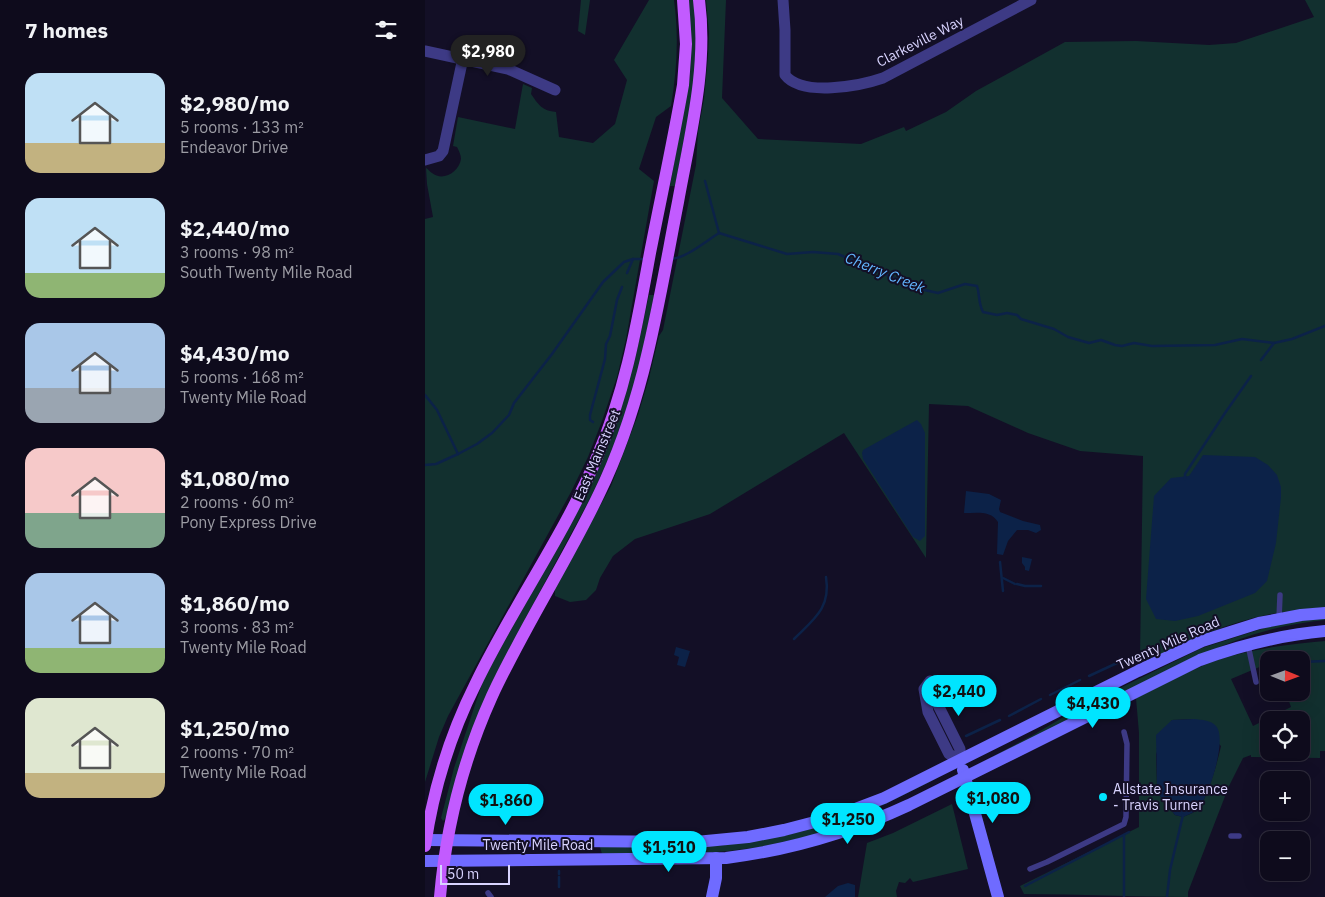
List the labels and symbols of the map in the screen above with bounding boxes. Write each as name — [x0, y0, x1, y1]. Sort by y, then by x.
street label: Clarkeville Way — [873, 11, 967, 71]
pin: $2,980 — [447, 34, 529, 77]
water label: Cherry Creek — [842, 248, 928, 297]
street label: East Mainstreet — [570, 406, 624, 504]
street label: Twenty Mile Road — [1114, 612, 1222, 674]
north arrow — [1260, 651, 1310, 701]
pin: $2,440 — [918, 674, 1000, 717]
pin: $4,430 — [1052, 686, 1134, 729]
place label: Allstate Insurance - Travis Turner — [1113, 780, 1228, 814]
pin: $1,080 — [952, 782, 1034, 824]
pin: $1,860 — [465, 784, 547, 826]
marker: Allstate Insurance - Travis Turner — [1097, 791, 1109, 803]
pin: $1,250 — [807, 802, 889, 845]
pin: $1,510 — [628, 830, 710, 873]
street label: Twenty Mile Road — [483, 836, 593, 854]
scale bar — [440, 862, 510, 885]

